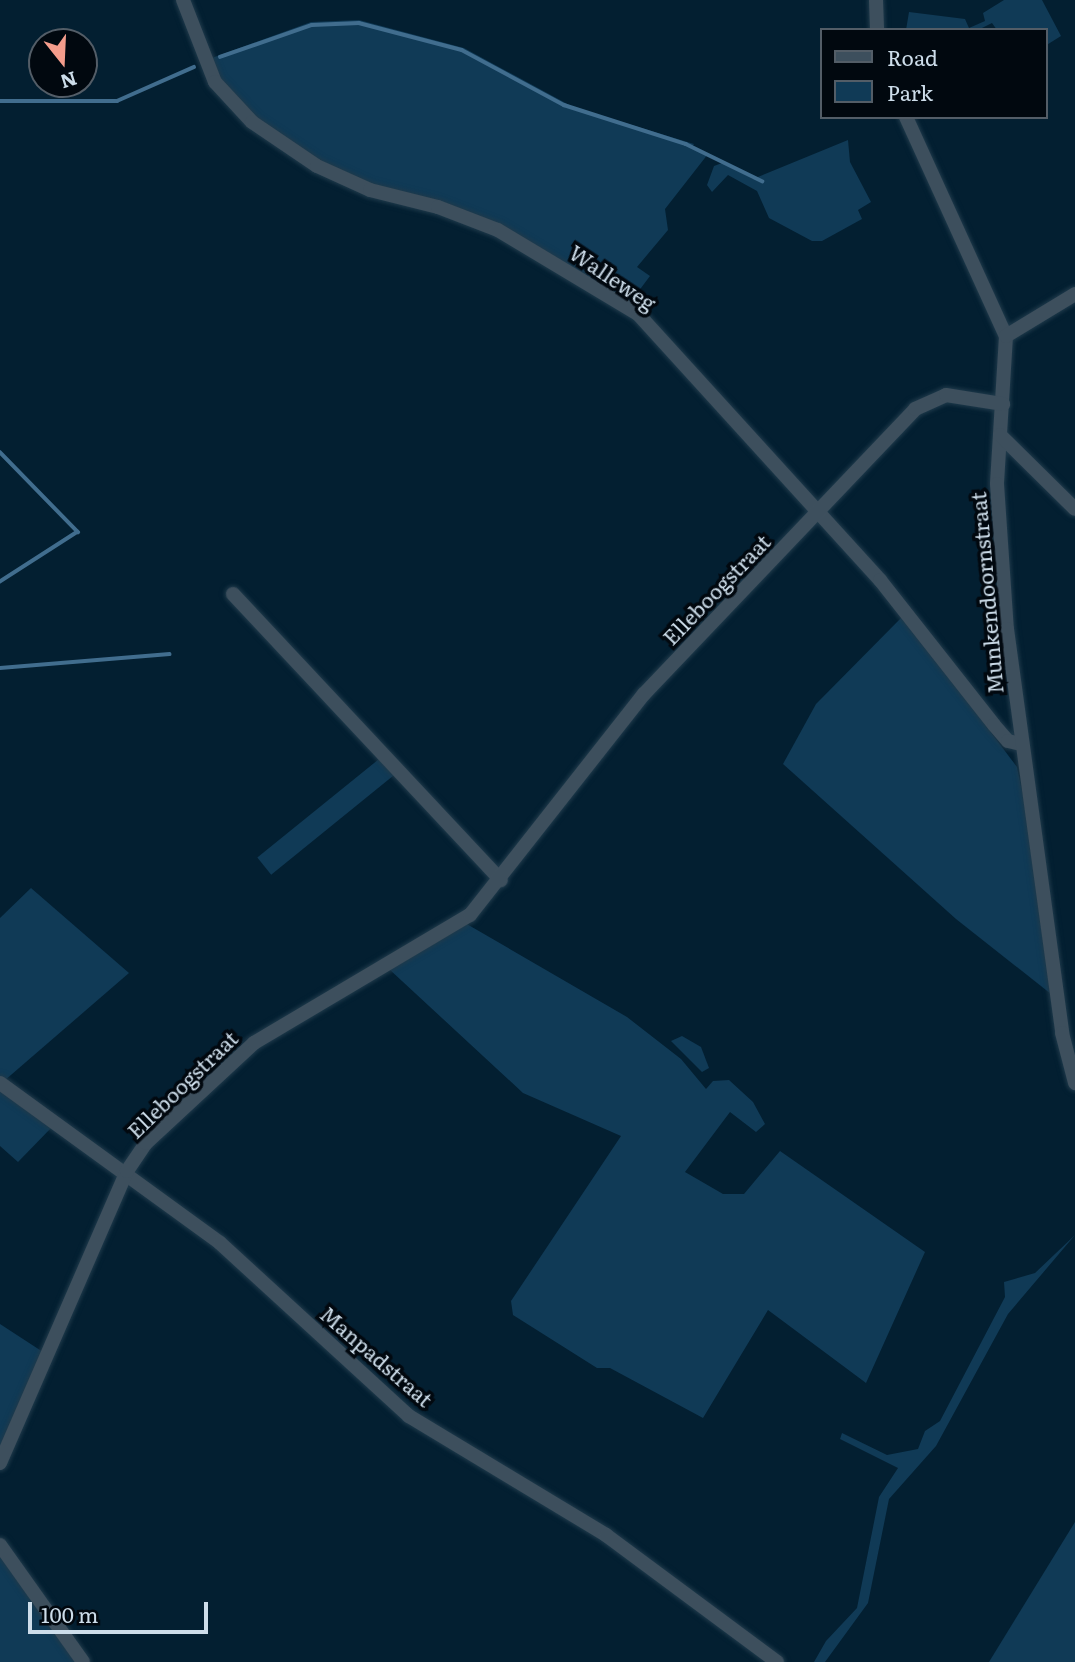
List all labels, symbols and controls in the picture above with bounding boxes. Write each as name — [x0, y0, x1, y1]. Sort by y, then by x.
north arrow — [28, 28, 98, 98]
legend — [820, 28, 1047, 119]
text: Road — [887, 41, 938, 72]
text: N — [57, 65, 81, 97]
text: Park — [887, 76, 933, 107]
street label: Walleweg — [565, 239, 661, 315]
street label: Munkendoornstraat — [965, 491, 1007, 695]
street label: Elleboogstraat — [657, 529, 775, 649]
street label: Elleboogstraat — [122, 1025, 242, 1143]
street label: Manpadstraat — [316, 1301, 438, 1411]
scale bar — [32, 1588, 212, 1632]
text: 100 m — [41, 1598, 98, 1629]

